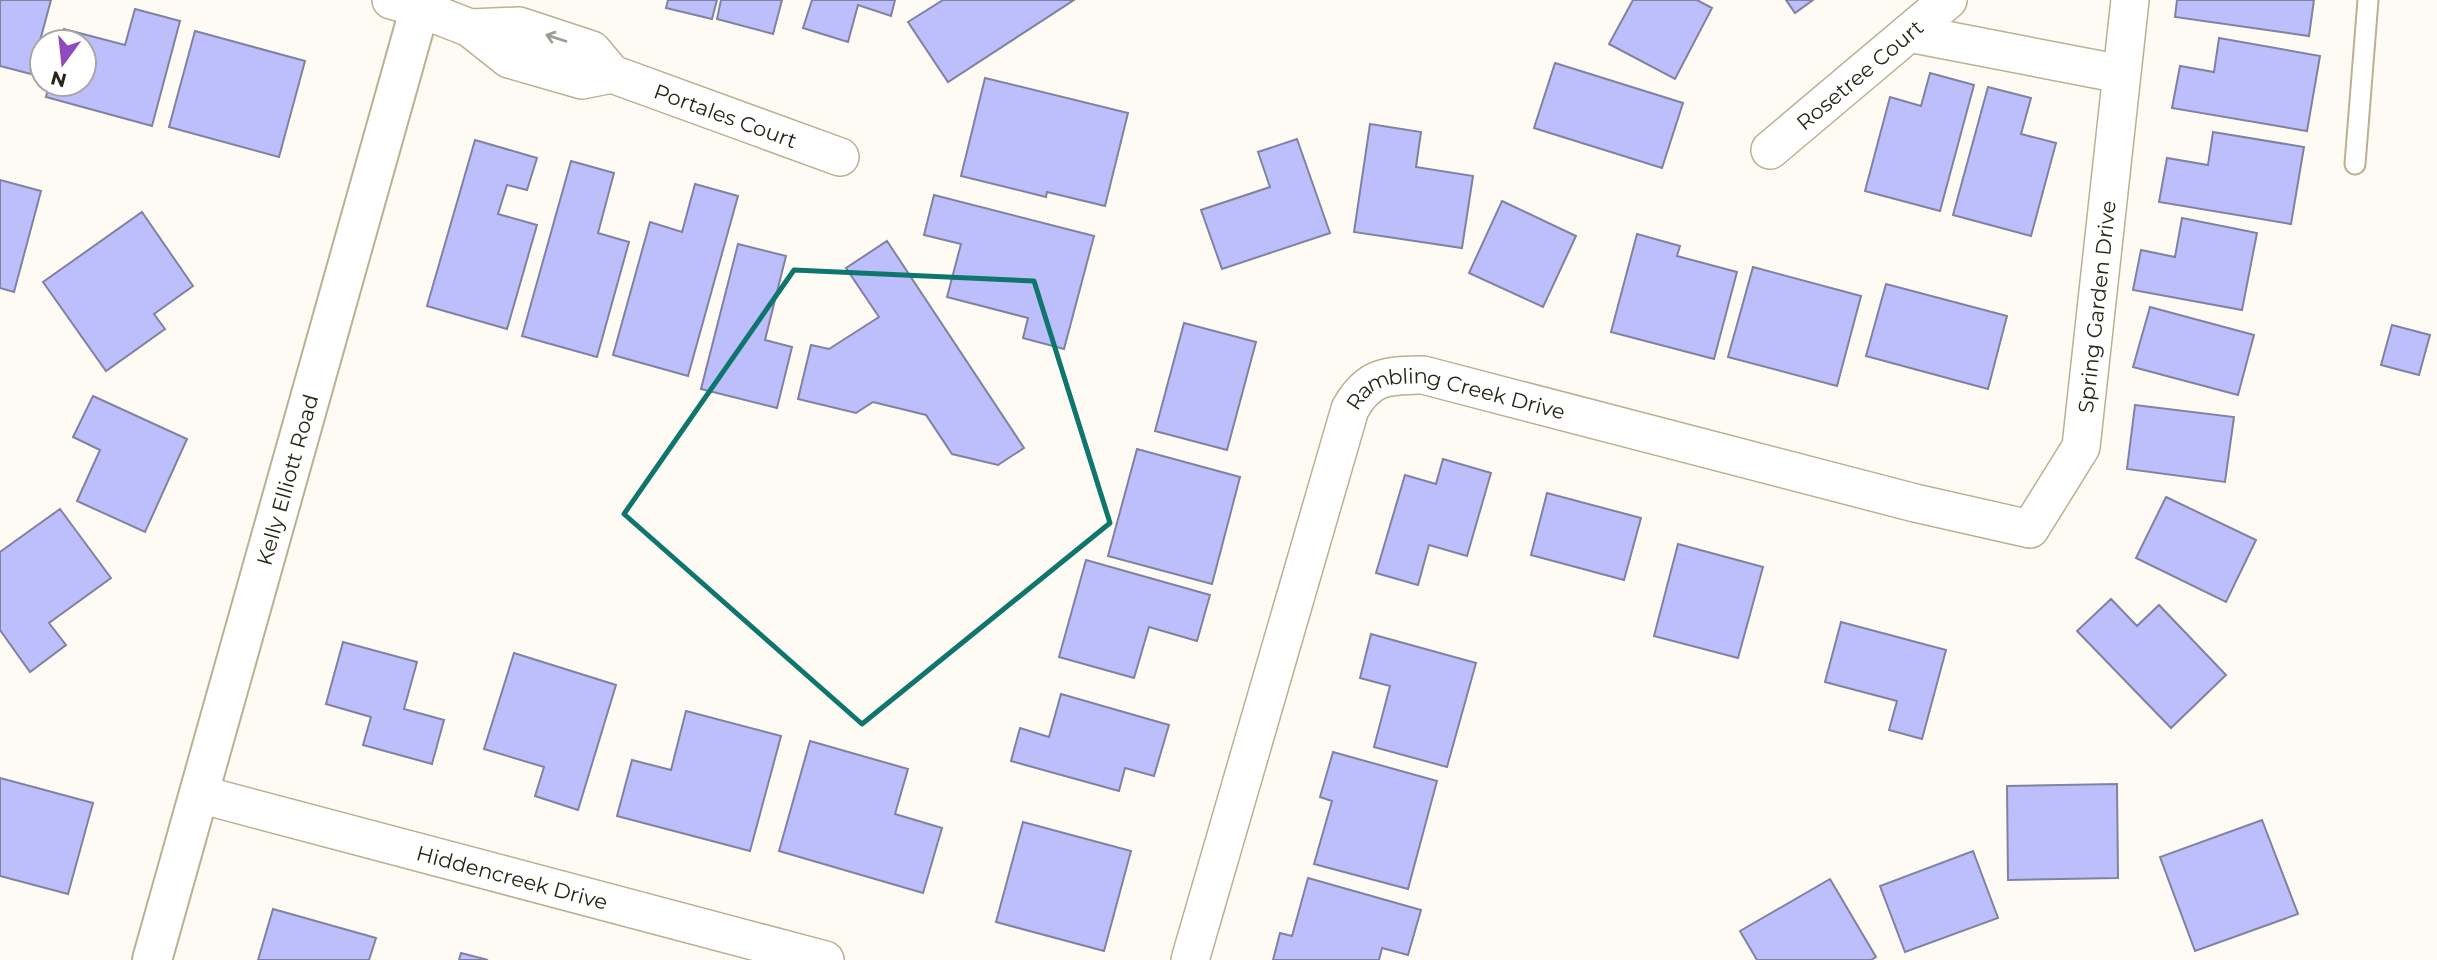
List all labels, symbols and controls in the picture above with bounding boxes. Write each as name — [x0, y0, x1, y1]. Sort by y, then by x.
street label: Rosetree Court — [1791, 14, 1928, 135]
north arrow — [28, 28, 98, 98]
one-way arrow — [546, 31, 568, 43]
text: N — [48, 66, 69, 92]
street label: Portales Court — [651, 78, 800, 153]
street label: Spring Garden Drive — [2072, 199, 2120, 414]
text: Rambling Creek Drive — [1340, 362, 1568, 424]
street label: Kelly Elliott Road — [251, 391, 323, 568]
street label: Rambling Creek Drive — [1346, 403, 1576, 429]
street label: Hiddencreek Drive — [414, 840, 610, 914]

